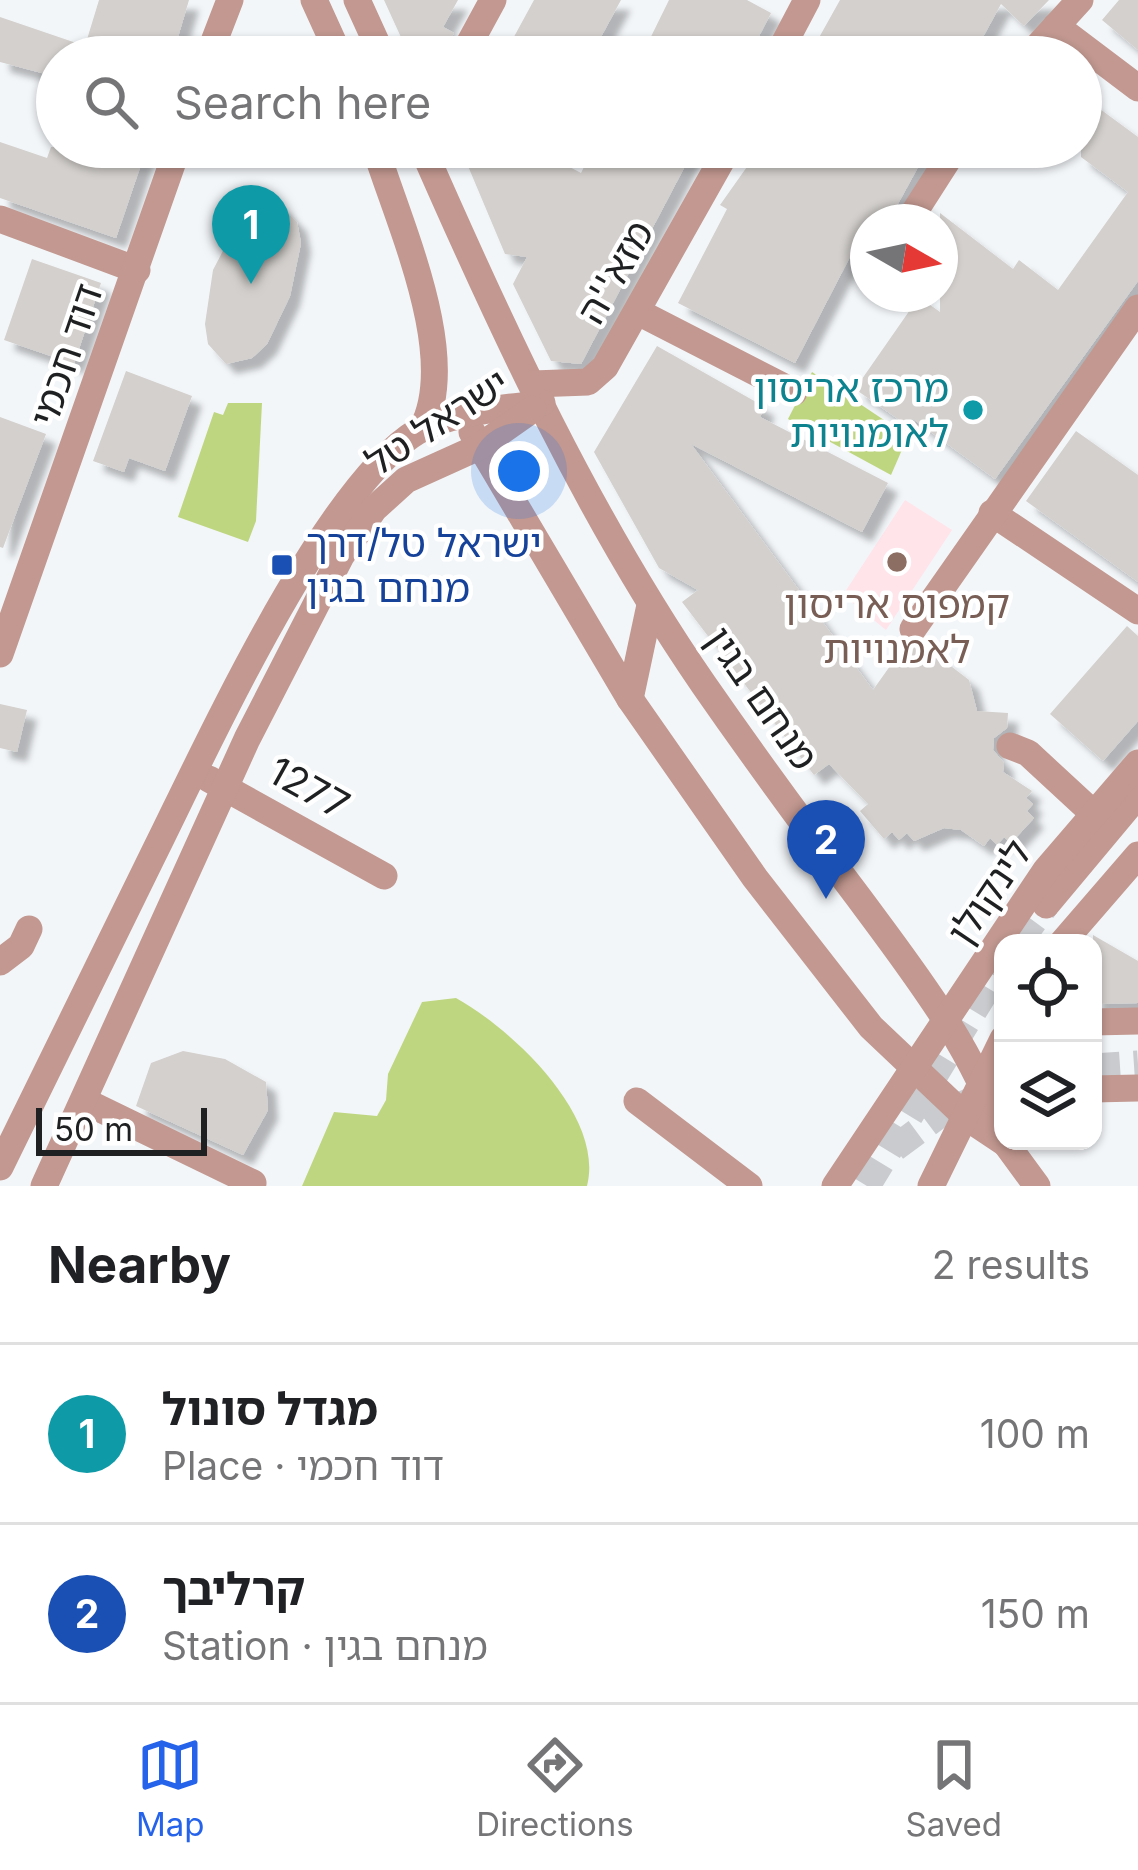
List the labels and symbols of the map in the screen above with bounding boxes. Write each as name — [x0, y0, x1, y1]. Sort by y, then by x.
pin: 1 — [212, 185, 290, 284]
north arrow — [850, 204, 958, 312]
street label: מזא''ה — [566, 212, 663, 332]
street label: דוד חכמי — [19, 277, 112, 432]
street label: ישראל טל — [356, 358, 517, 485]
place label: מרכז אריסון לאומנויות — [754, 364, 949, 456]
marker: מרכז אריסון לאומנויות — [960, 397, 986, 423]
your location — [489, 441, 549, 501]
place label: ישראל טל/דרך מנחם בגין — [306, 519, 542, 611]
marker: קמפוס אריסון לאמנויות — [884, 549, 910, 575]
marker: ישראל טל/דרך מנחם בגין — [269, 552, 295, 578]
place label: קמפוס אריסון לאמנויות — [784, 580, 1010, 672]
street label: מנחם בגין — [696, 617, 829, 778]
street label: 1277 — [261, 747, 358, 829]
pin: 2 — [787, 800, 865, 899]
street label: לינקולן — [937, 830, 1041, 953]
scale bar — [36, 1102, 207, 1155]

